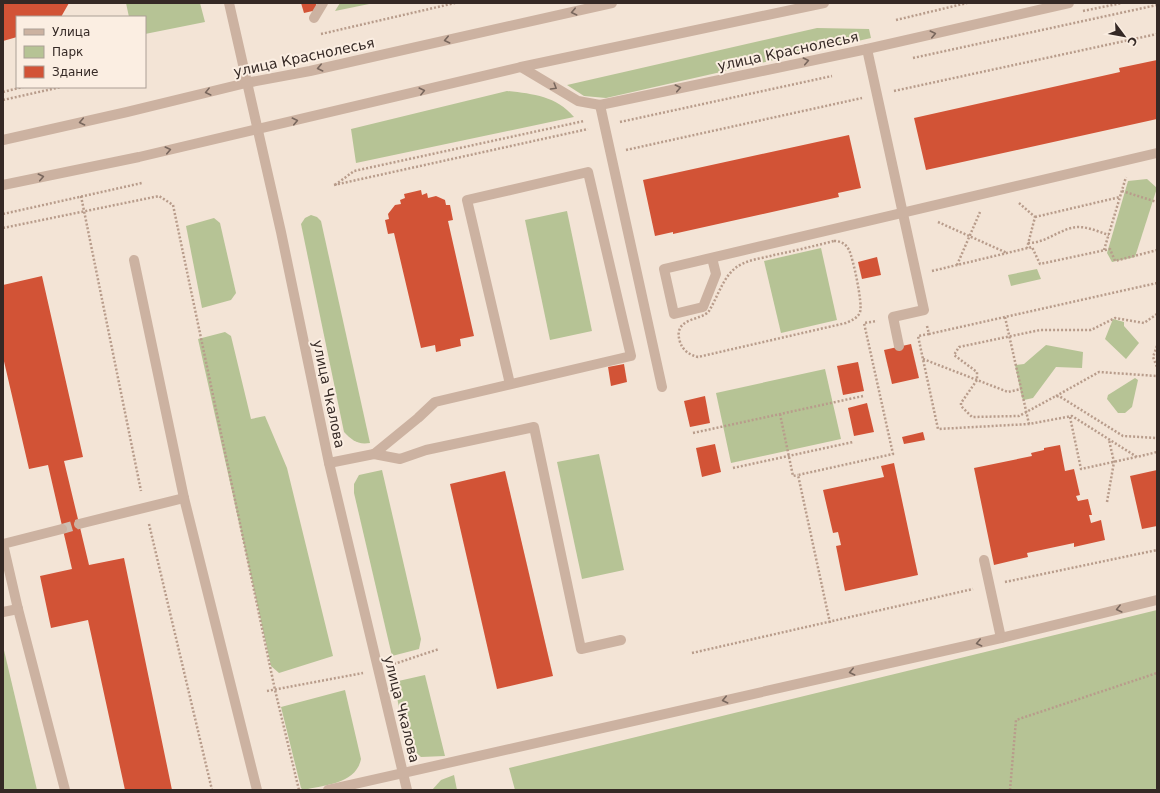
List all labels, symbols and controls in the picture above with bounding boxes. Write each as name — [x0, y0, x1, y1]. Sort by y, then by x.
one-way arrow — [571, 7, 577, 15]
legend — [16, 16, 146, 88]
north arrow — [1104, 16, 1144, 56]
text: Улица — [52, 25, 90, 39]
street label: улица Краснолесья — [716, 28, 860, 74]
one-way arrow — [930, 30, 936, 38]
street label: улица Краснолесья — [232, 34, 376, 80]
text: С — [1124, 34, 1140, 48]
one-way arrow — [444, 35, 450, 43]
text: Парк — [52, 45, 83, 59]
one-way arrow — [803, 58, 809, 66]
one-way arrow — [317, 64, 323, 72]
text: Здание — [52, 65, 98, 79]
one-way arrow — [550, 82, 557, 89]
one-way arrow — [675, 85, 682, 93]
one-way arrow — [418, 87, 425, 95]
one-way arrow — [205, 88, 211, 96]
one-way arrow — [292, 117, 298, 125]
one-way arrow — [78, 118, 85, 126]
one-way arrow — [165, 146, 172, 154]
one-way arrow — [38, 173, 44, 181]
street label: улица Чкалова — [310, 339, 348, 449]
one-way arrow — [1116, 605, 1122, 613]
one-way arrow — [976, 639, 982, 647]
street label: улица Чкалова — [381, 654, 423, 764]
one-way arrow — [849, 667, 855, 675]
one-way arrow — [722, 696, 729, 704]

